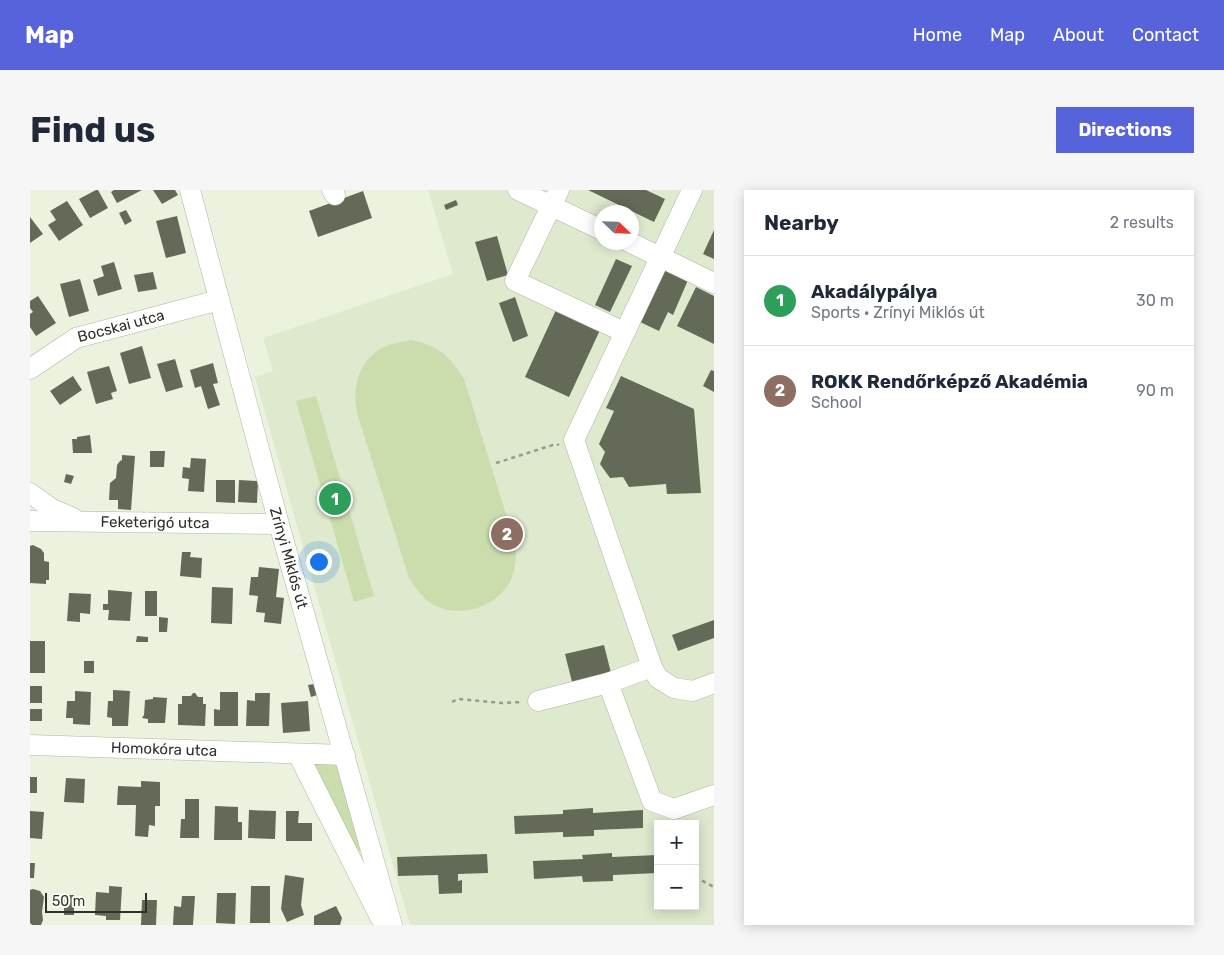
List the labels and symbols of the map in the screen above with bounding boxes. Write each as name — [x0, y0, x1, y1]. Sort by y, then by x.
north arrow — [594, 205, 639, 250]
street label: Bocskai utca — [76, 306, 166, 346]
pin: 1 — [319, 480, 351, 518]
street label: Zrínyi Miklós út — [266, 505, 311, 611]
street label: Feketerigó utca — [100, 513, 210, 532]
pin: 2 — [491, 515, 523, 553]
your location — [306, 549, 332, 575]
street label: Homokóra utca — [111, 739, 217, 760]
scale bar — [45, 890, 148, 913]

